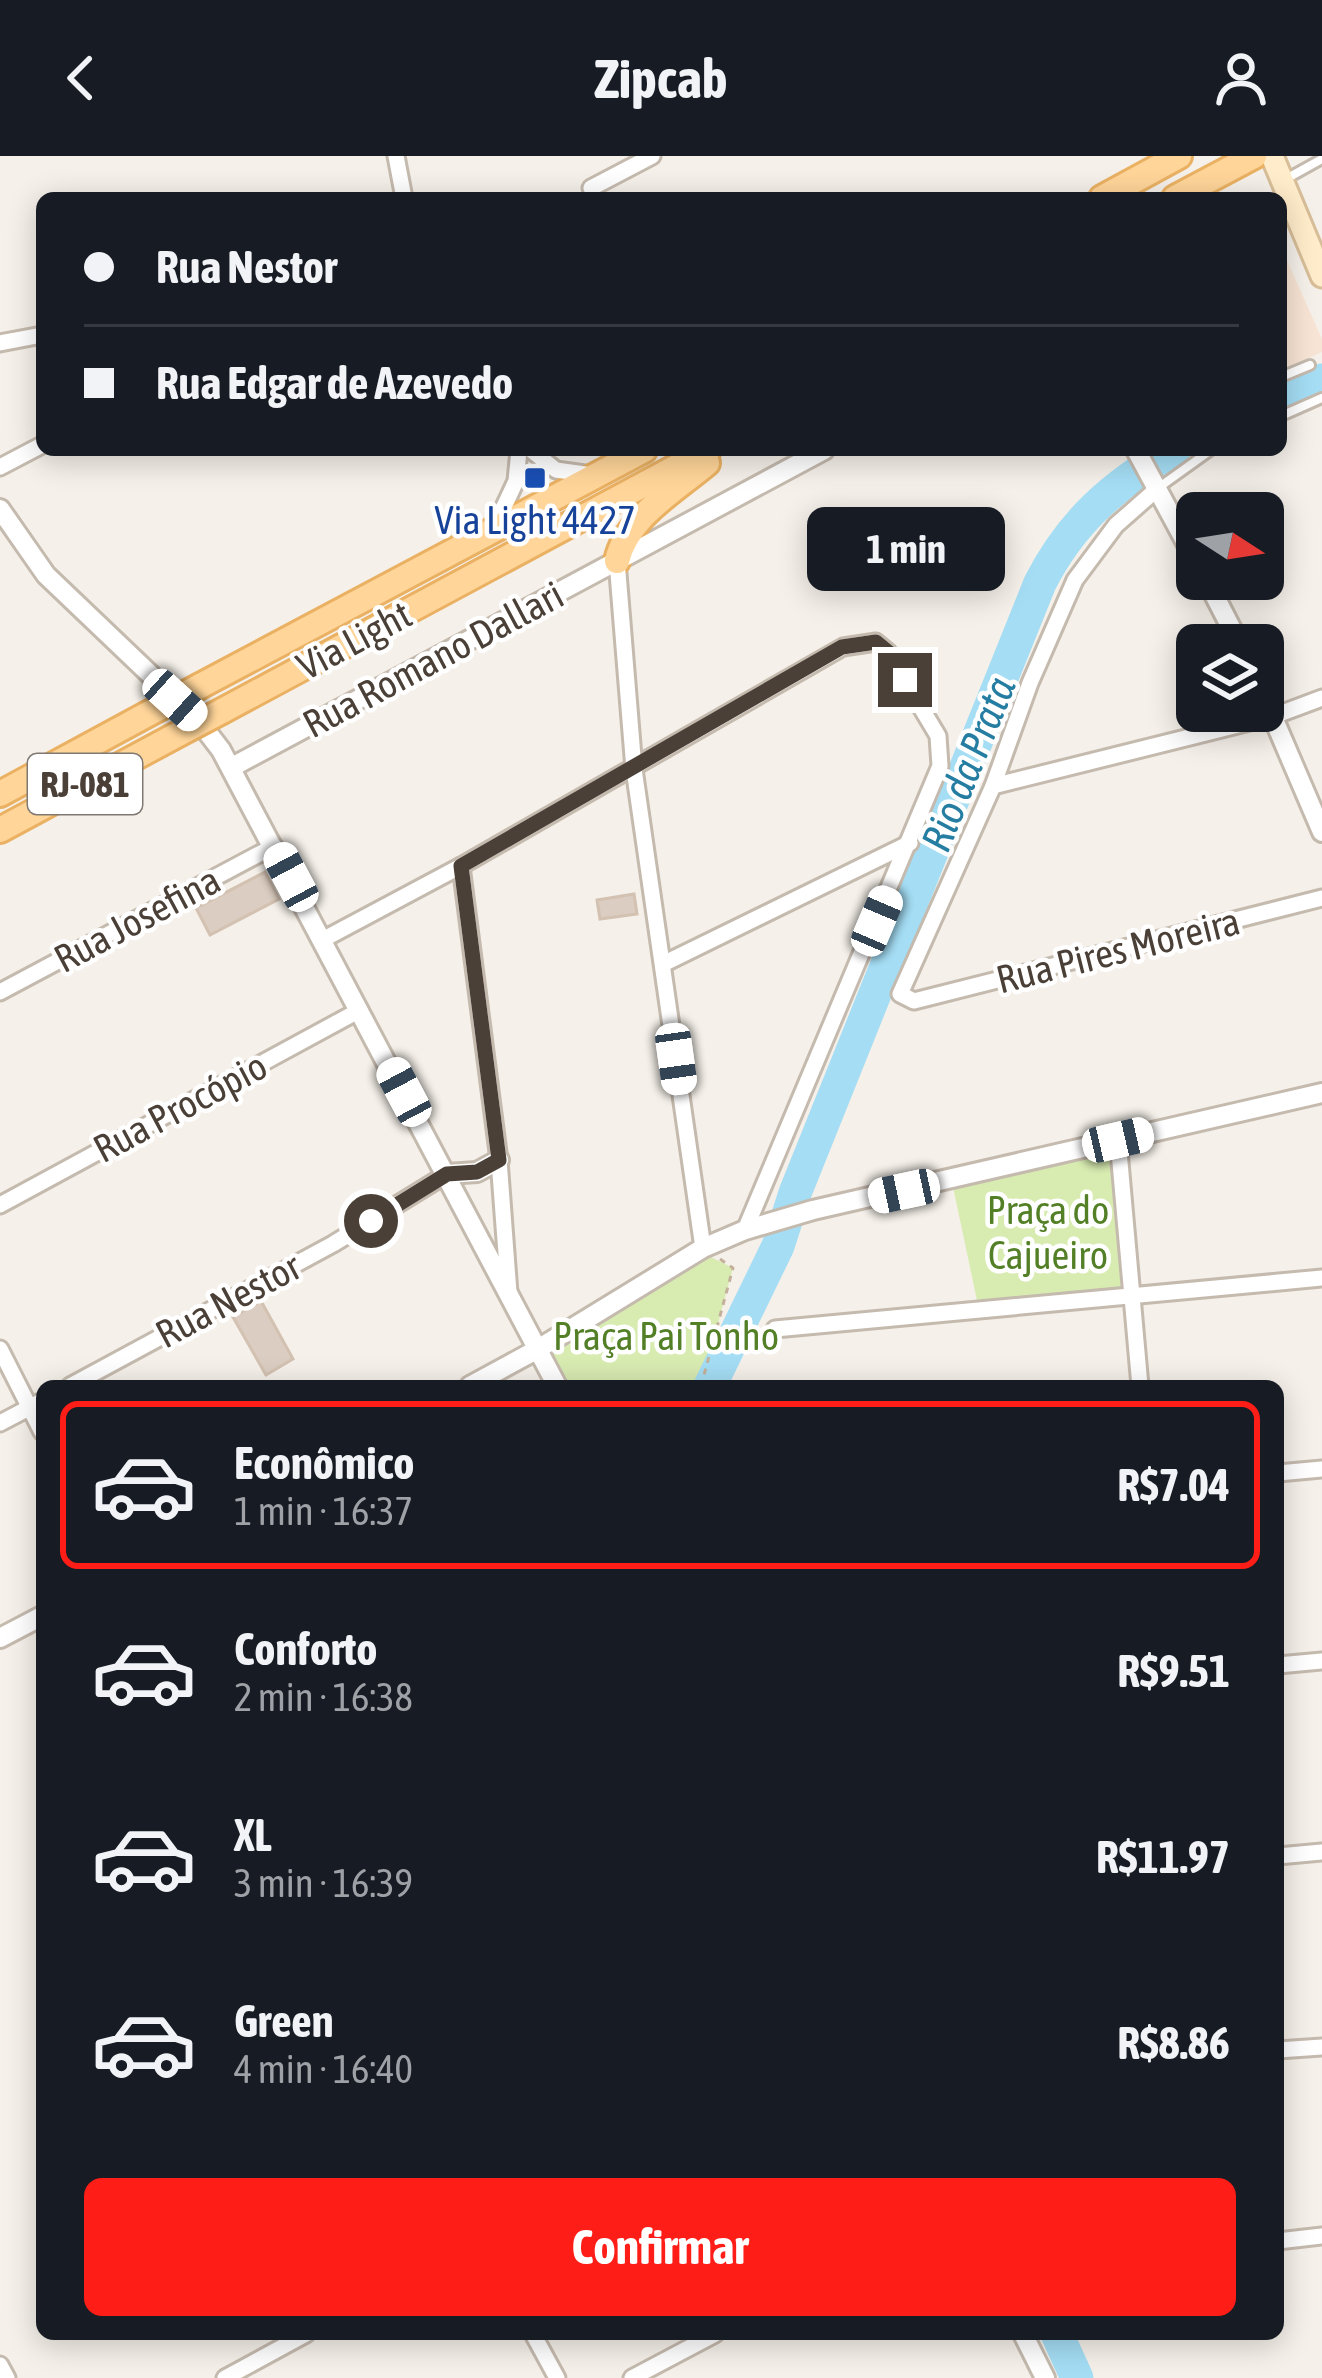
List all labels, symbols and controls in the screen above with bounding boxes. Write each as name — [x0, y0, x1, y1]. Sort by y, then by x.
icon: back — [48, 45, 114, 111]
icon: person — [1208, 45, 1274, 111]
text: Zipcab — [594, 48, 728, 109]
text: Rua Nestor — [156, 241, 337, 293]
text: Rua Edgar de Azevedo — [156, 357, 513, 409]
marker: Via Light 4427 — [522, 465, 548, 491]
north arrow — [1176, 492, 1284, 600]
map controls — [1176, 492, 1284, 732]
place label: Via Light 4427 — [434, 498, 636, 542]
callout: 1 min — [806, 506, 1004, 590]
text: 1 min — [866, 527, 946, 571]
street label: Rua Romano Dallari — [296, 572, 570, 746]
street label: Via Light — [290, 592, 418, 688]
button: layers — [1176, 624, 1284, 732]
route end — [878, 653, 932, 707]
car — [136, 663, 214, 737]
water label: Rio da Prata — [911, 670, 1025, 858]
road number: RJ-081 — [28, 754, 142, 814]
car — [258, 837, 324, 917]
street label: Rua Josefina — [47, 857, 227, 981]
car — [846, 881, 908, 961]
street label: Rua Pires Moreira — [992, 899, 1244, 1001]
car — [653, 1021, 699, 1097]
street label: Rua Procópio — [86, 1043, 274, 1171]
car — [371, 1052, 437, 1132]
car — [1079, 1114, 1157, 1166]
car — [865, 1166, 943, 1216]
park label: Praça do Cajueiro — [987, 1188, 1109, 1277]
route start — [344, 1194, 398, 1248]
street label: Rua Nestor — [148, 1243, 308, 1356]
park label: Praça Pai Tonho — [553, 1314, 779, 1358]
icon: car — [90, 1431, 198, 1539]
text: Econômico — [234, 1437, 415, 1489]
text: R$7.04 — [1117, 1459, 1230, 1511]
text: 1 min · 16:37 — [234, 1489, 413, 1533]
icon: car — [90, 1617, 198, 1725]
text: Conforto — [234, 1623, 377, 1675]
text: R$9.51 — [1117, 1645, 1230, 1697]
text: 2 min · 16:38 — [234, 1675, 413, 1719]
icon: car — [90, 1803, 198, 1911]
text: XL — [234, 1809, 272, 1861]
text: R$11.97 — [1096, 1831, 1230, 1883]
text: 3 min · 16:39 — [234, 1861, 413, 1905]
icon: car — [90, 1989, 198, 2097]
text: Green — [234, 1995, 334, 2047]
text: R$8.86 — [1117, 2017, 1230, 2069]
text: 4 min · 16:40 — [234, 2047, 413, 2091]
button: Confirmar — [84, 2178, 1236, 2316]

